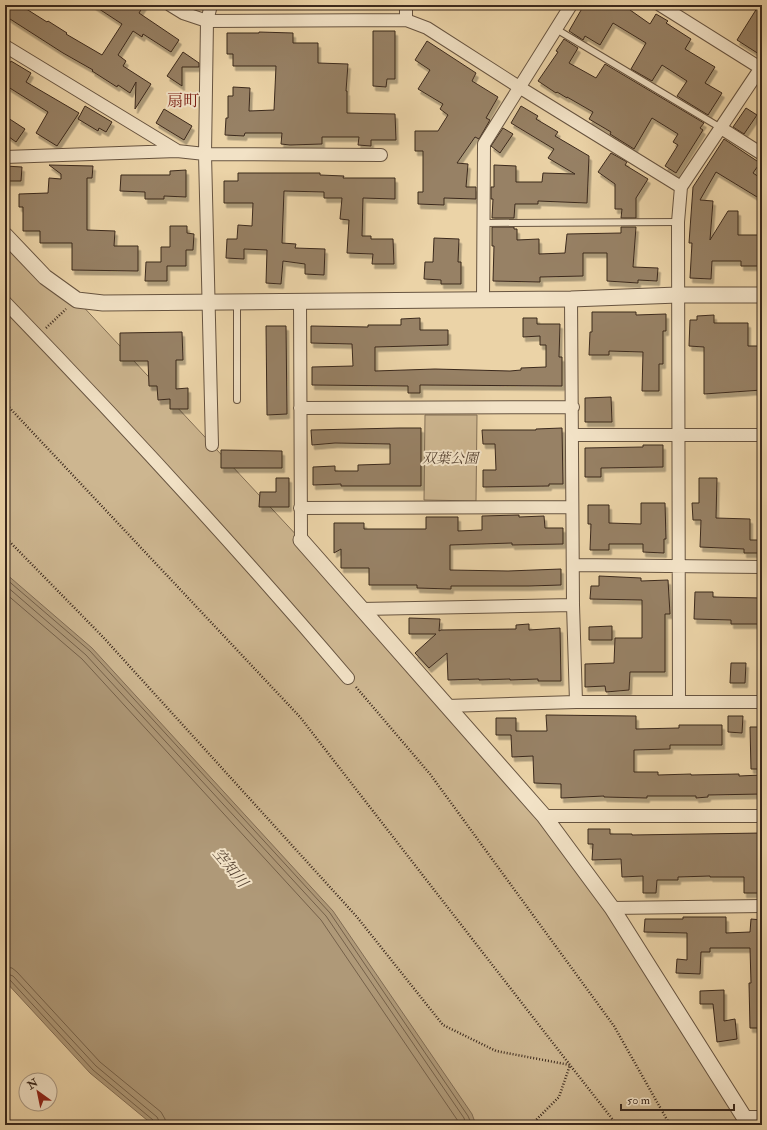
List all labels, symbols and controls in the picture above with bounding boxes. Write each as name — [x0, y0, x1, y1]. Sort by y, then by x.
district label: 扇町 — [167, 91, 199, 111]
park label: 双葉公園 — [422, 450, 480, 467]
water label: 空知川 — [208, 845, 253, 893]
north arrow — [18, 1072, 58, 1112]
text: N — [24, 1075, 41, 1093]
scale bar — [621, 1086, 734, 1112]
text: 50 m — [627, 1093, 651, 1108]

